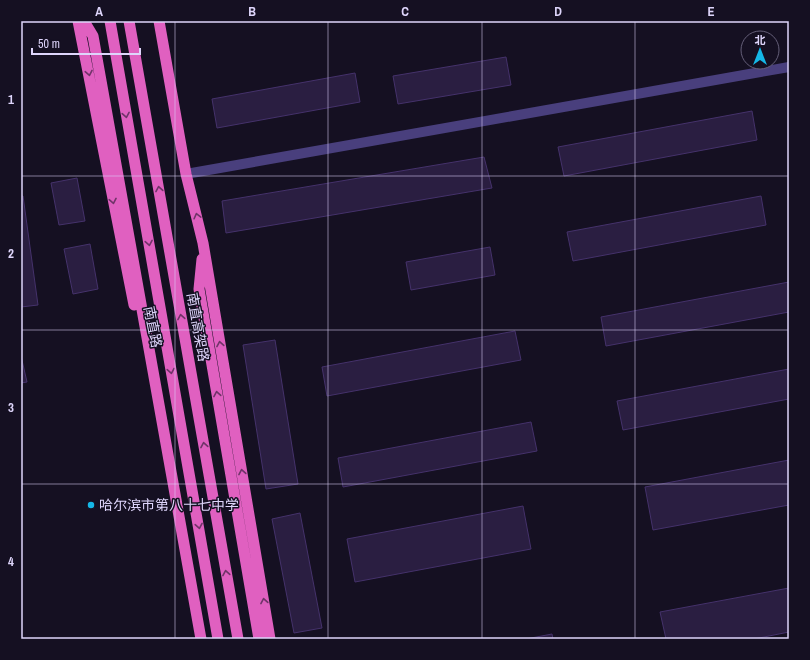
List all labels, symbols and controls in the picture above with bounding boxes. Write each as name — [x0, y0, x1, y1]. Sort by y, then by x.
text: A — [95, 3, 103, 20]
text: B — [248, 3, 256, 20]
text: C — [401, 3, 409, 20]
text: D — [554, 3, 562, 20]
text: E — [707, 3, 715, 20]
scale bar — [32, 30, 140, 56]
north arrow — [740, 30, 780, 70]
text: 北 — [755, 33, 766, 47]
text: 50 m — [38, 36, 60, 52]
one-way arrow — [84, 70, 92, 76]
text: 1 — [8, 91, 14, 108]
one-way arrow — [122, 111, 130, 118]
one-way arrow — [155, 186, 163, 192]
one-way arrow — [109, 197, 117, 204]
one-way arrow — [193, 213, 201, 220]
one-way arrow — [144, 240, 153, 246]
text: 2 — [8, 245, 14, 262]
street label: 南直高架路 — [183, 291, 213, 363]
street label: 南直路 — [140, 305, 166, 349]
one-way arrow — [177, 314, 186, 320]
one-way arrow — [217, 341, 225, 347]
one-way arrow — [167, 368, 175, 374]
one-way arrow — [213, 390, 222, 397]
text: 3 — [8, 399, 14, 416]
one-way arrow — [200, 442, 208, 448]
one-way arrow — [238, 469, 247, 475]
place label: 哈尔滨市第八十七中学 — [99, 496, 239, 514]
marker: 哈尔滨市第八十七中学 — [86, 500, 96, 510]
one-way arrow — [194, 523, 202, 529]
text: 4 — [8, 553, 14, 570]
one-way arrow — [222, 570, 231, 576]
one-way arrow — [260, 597, 269, 604]

